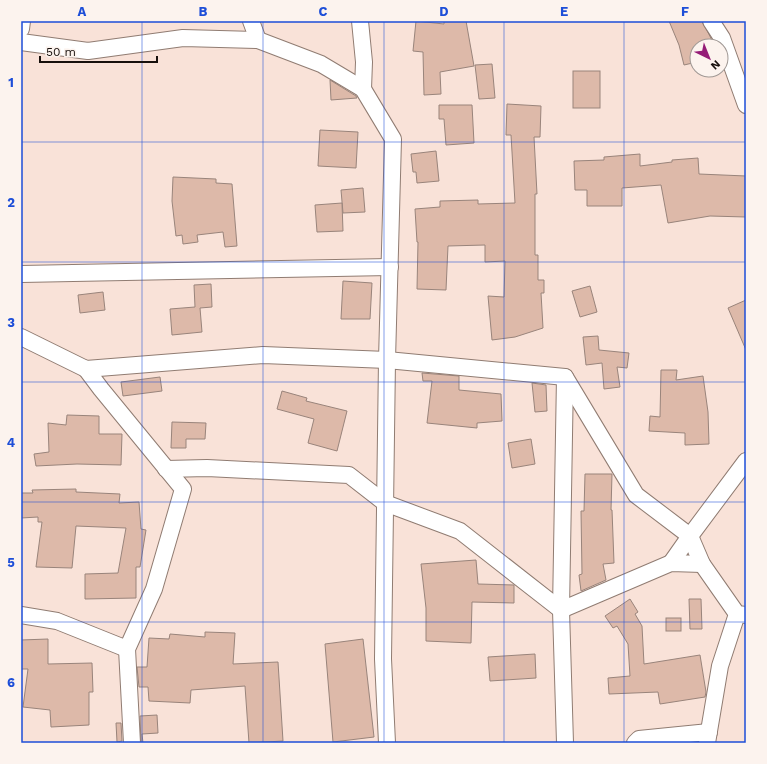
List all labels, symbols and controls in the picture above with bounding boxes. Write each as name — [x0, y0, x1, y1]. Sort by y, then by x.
text: A — [78, 4, 87, 19]
text: B — [199, 4, 208, 19]
text: C — [319, 4, 328, 19]
text: D — [439, 4, 449, 19]
text: E — [560, 4, 568, 19]
text: F — [681, 4, 689, 19]
scale bar — [40, 38, 157, 64]
north arrow — [689, 38, 729, 78]
text: 50 m — [46, 45, 76, 59]
text: N — [708, 57, 723, 72]
text: 1 — [8, 75, 14, 90]
text: 2 — [7, 195, 15, 210]
text: 3 — [7, 315, 15, 330]
text: 4 — [7, 435, 16, 450]
text: 5 — [7, 555, 15, 570]
text: 6 — [7, 675, 15, 690]

